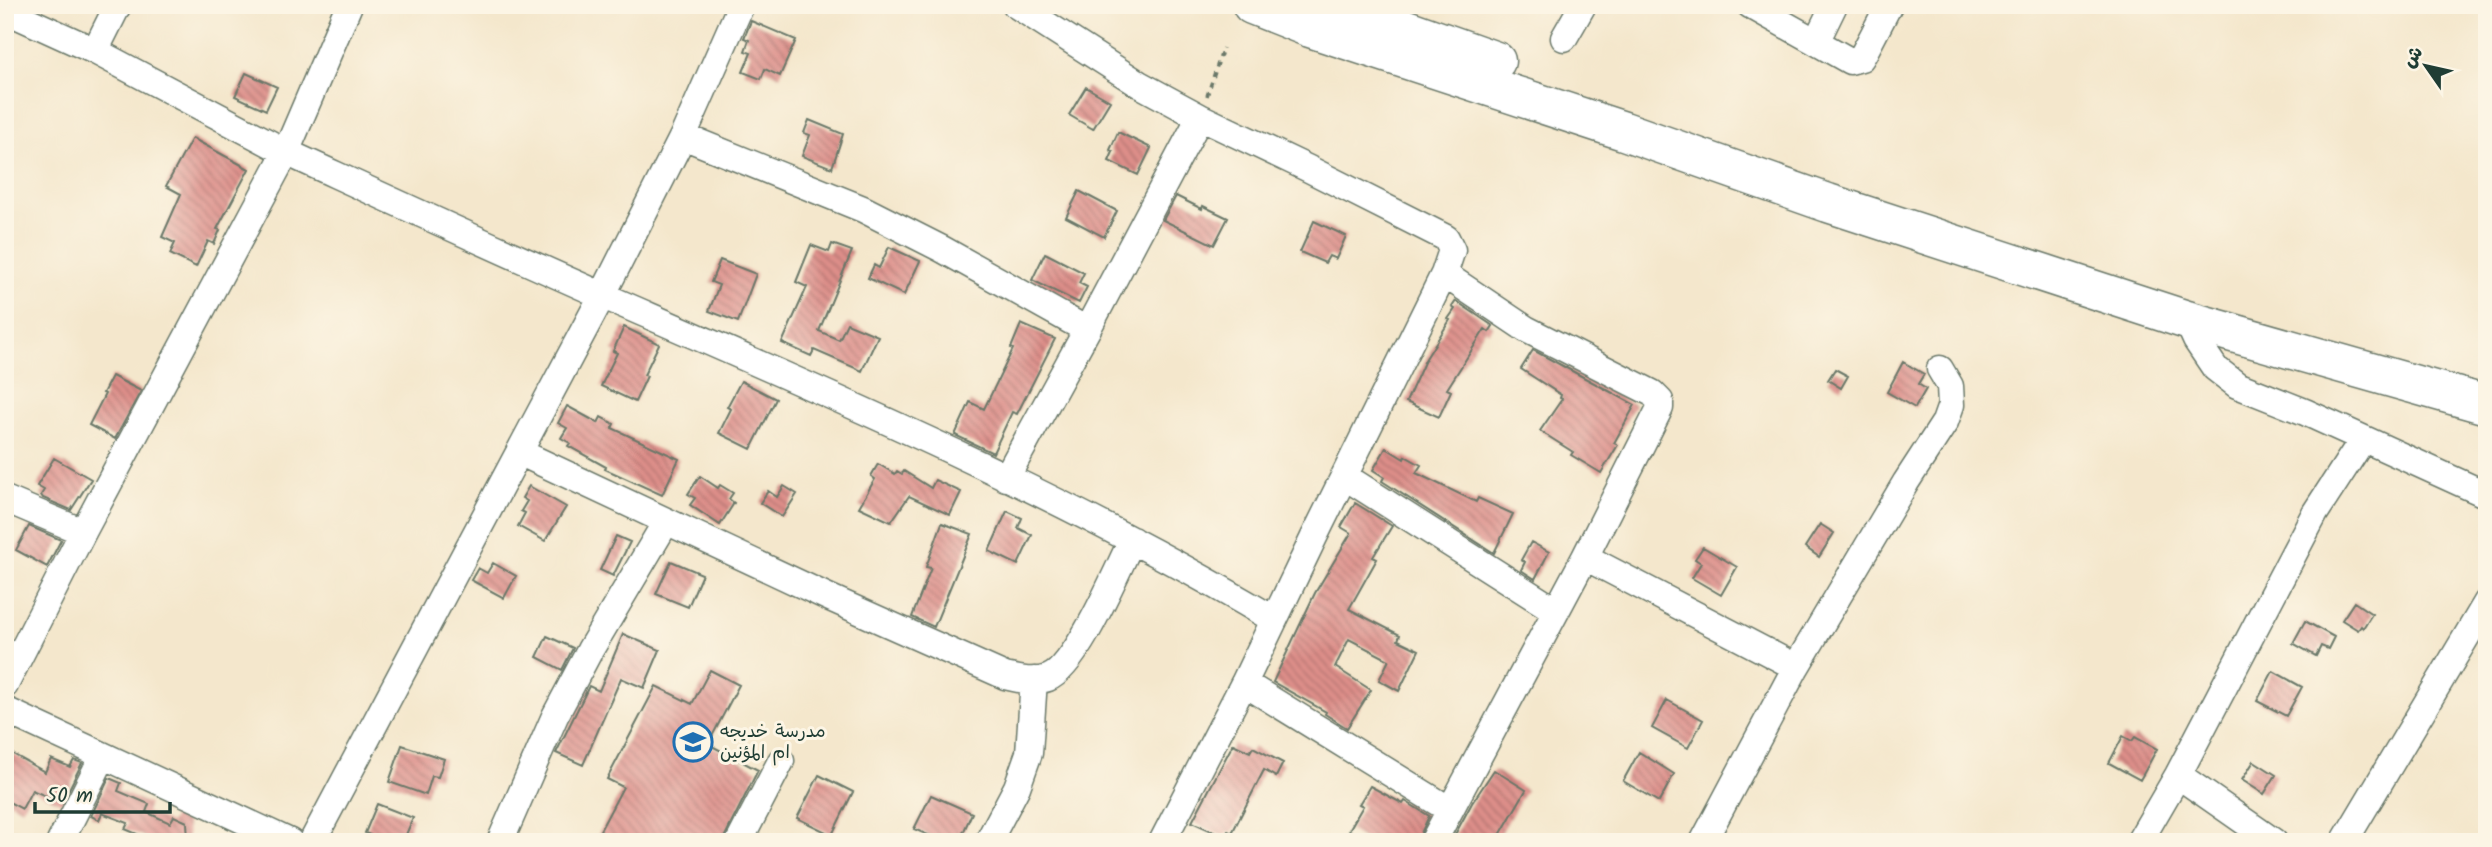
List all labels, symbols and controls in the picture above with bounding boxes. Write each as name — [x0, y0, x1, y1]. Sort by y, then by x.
north arrow — [2390, 32, 2460, 102]
text: ش — [2395, 40, 2432, 75]
place label: مدرسة خديجه ام المؤنين — [720, 718, 825, 768]
school or university icon: مدرسة خديجه ام المؤنين — [672, 721, 714, 763]
scale bar — [35, 770, 170, 814]
text: 50 m — [46, 780, 93, 813]

